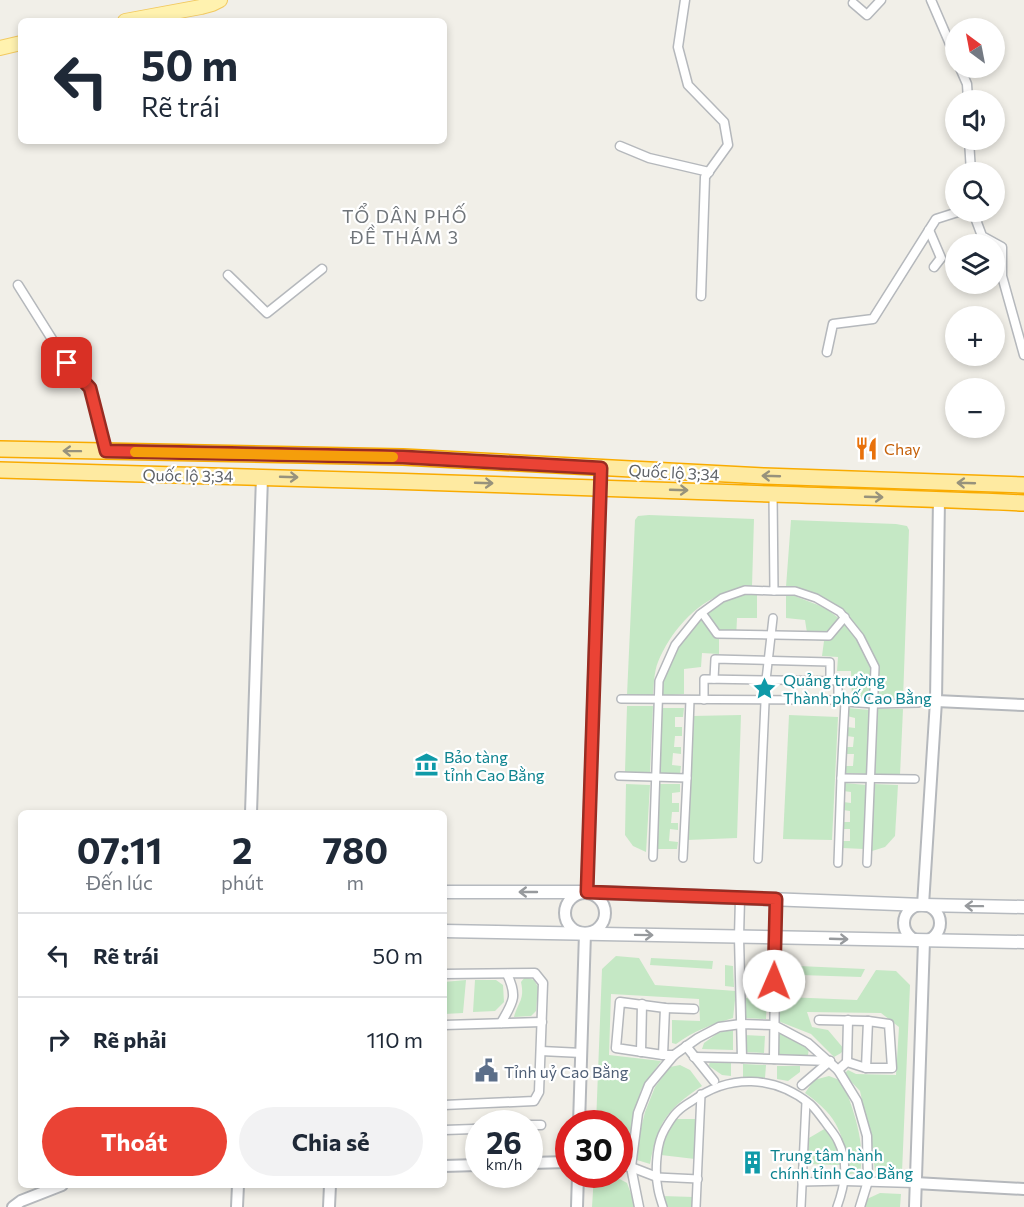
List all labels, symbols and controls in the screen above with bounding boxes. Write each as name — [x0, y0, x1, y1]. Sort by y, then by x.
north arrow — [945, 18, 1005, 78]
map controls — [945, 18, 1005, 438]
text: 50 m — [141, 38, 238, 90]
icon: left — [42, 42, 120, 120]
text: Rẽ trái — [141, 90, 220, 123]
button: sound — [945, 90, 1005, 150]
button: search — [945, 162, 1005, 222]
district label: TỔ DÂN PHỐ ĐỀ THÁM 3 — [342, 203, 468, 248]
button: layers — [945, 234, 1005, 294]
button: + — [945, 306, 1005, 366]
pin — [41, 337, 92, 388]
icon: arrive — [50, 346, 83, 379]
button: − — [945, 378, 1005, 438]
restaurant icon: Chay — [853, 435, 879, 461]
place label: Chay — [884, 439, 921, 458]
one-way arrow — [63, 445, 83, 456]
street label: Quốc lộ 3;34 — [628, 460, 720, 484]
street label: Quốc lộ 3;34 — [142, 465, 234, 485]
one-way arrow — [761, 470, 781, 482]
one-way arrow — [279, 472, 299, 483]
one-way arrow — [956, 477, 976, 489]
one-way arrow — [474, 478, 494, 489]
one-way arrow — [669, 485, 689, 496]
one-way arrow — [864, 491, 884, 503]
place label: Quảng trường Thành phố Cao Bằng — [783, 670, 932, 707]
place icon: Quảng trường Thành phố Cao Bằng — [752, 675, 778, 701]
place label: Bảo tàng tỉnh Cao Bằng — [444, 747, 545, 784]
museum icon: Bảo tàng tỉnh Cao Bằng — [413, 752, 439, 778]
text: 07:11 — [77, 827, 162, 871]
text: 2 — [232, 827, 253, 871]
text: 780 — [322, 827, 388, 871]
text: Đến lúc — [86, 870, 153, 894]
text: phút — [221, 870, 264, 894]
text: m — [347, 870, 364, 894]
one-way arrow — [519, 886, 539, 898]
one-way arrow — [964, 901, 984, 912]
one-way arrow — [633, 929, 653, 940]
one-way arrow — [828, 933, 848, 945]
icon: left — [42, 939, 75, 972]
text: Rẽ trái — [93, 942, 159, 969]
text: 50 m — [373, 942, 423, 969]
position arrow — [742, 949, 806, 1013]
icon: right — [42, 1023, 75, 1056]
text: Rẽ phải — [93, 1026, 167, 1053]
text: 110 m — [366, 1026, 423, 1053]
public building icon: Tỉnh uỷ Cao Bằng — [473, 1058, 499, 1084]
place label: Tỉnh uỷ Cao Bằng — [504, 1062, 629, 1081]
button: Thoát — [42, 1107, 227, 1176]
button: Chia sẻ — [239, 1107, 423, 1176]
speed limit sign: 30 — [555, 1110, 633, 1188]
text: 26 — [486, 1123, 522, 1160]
place label: Trung tâm hành chính tỉnh Cao Bằng — [770, 1145, 913, 1182]
building icon: Trung tâm hành chính tỉnh Cao Bằng — [739, 1150, 765, 1176]
text: km/h — [486, 1155, 522, 1173]

